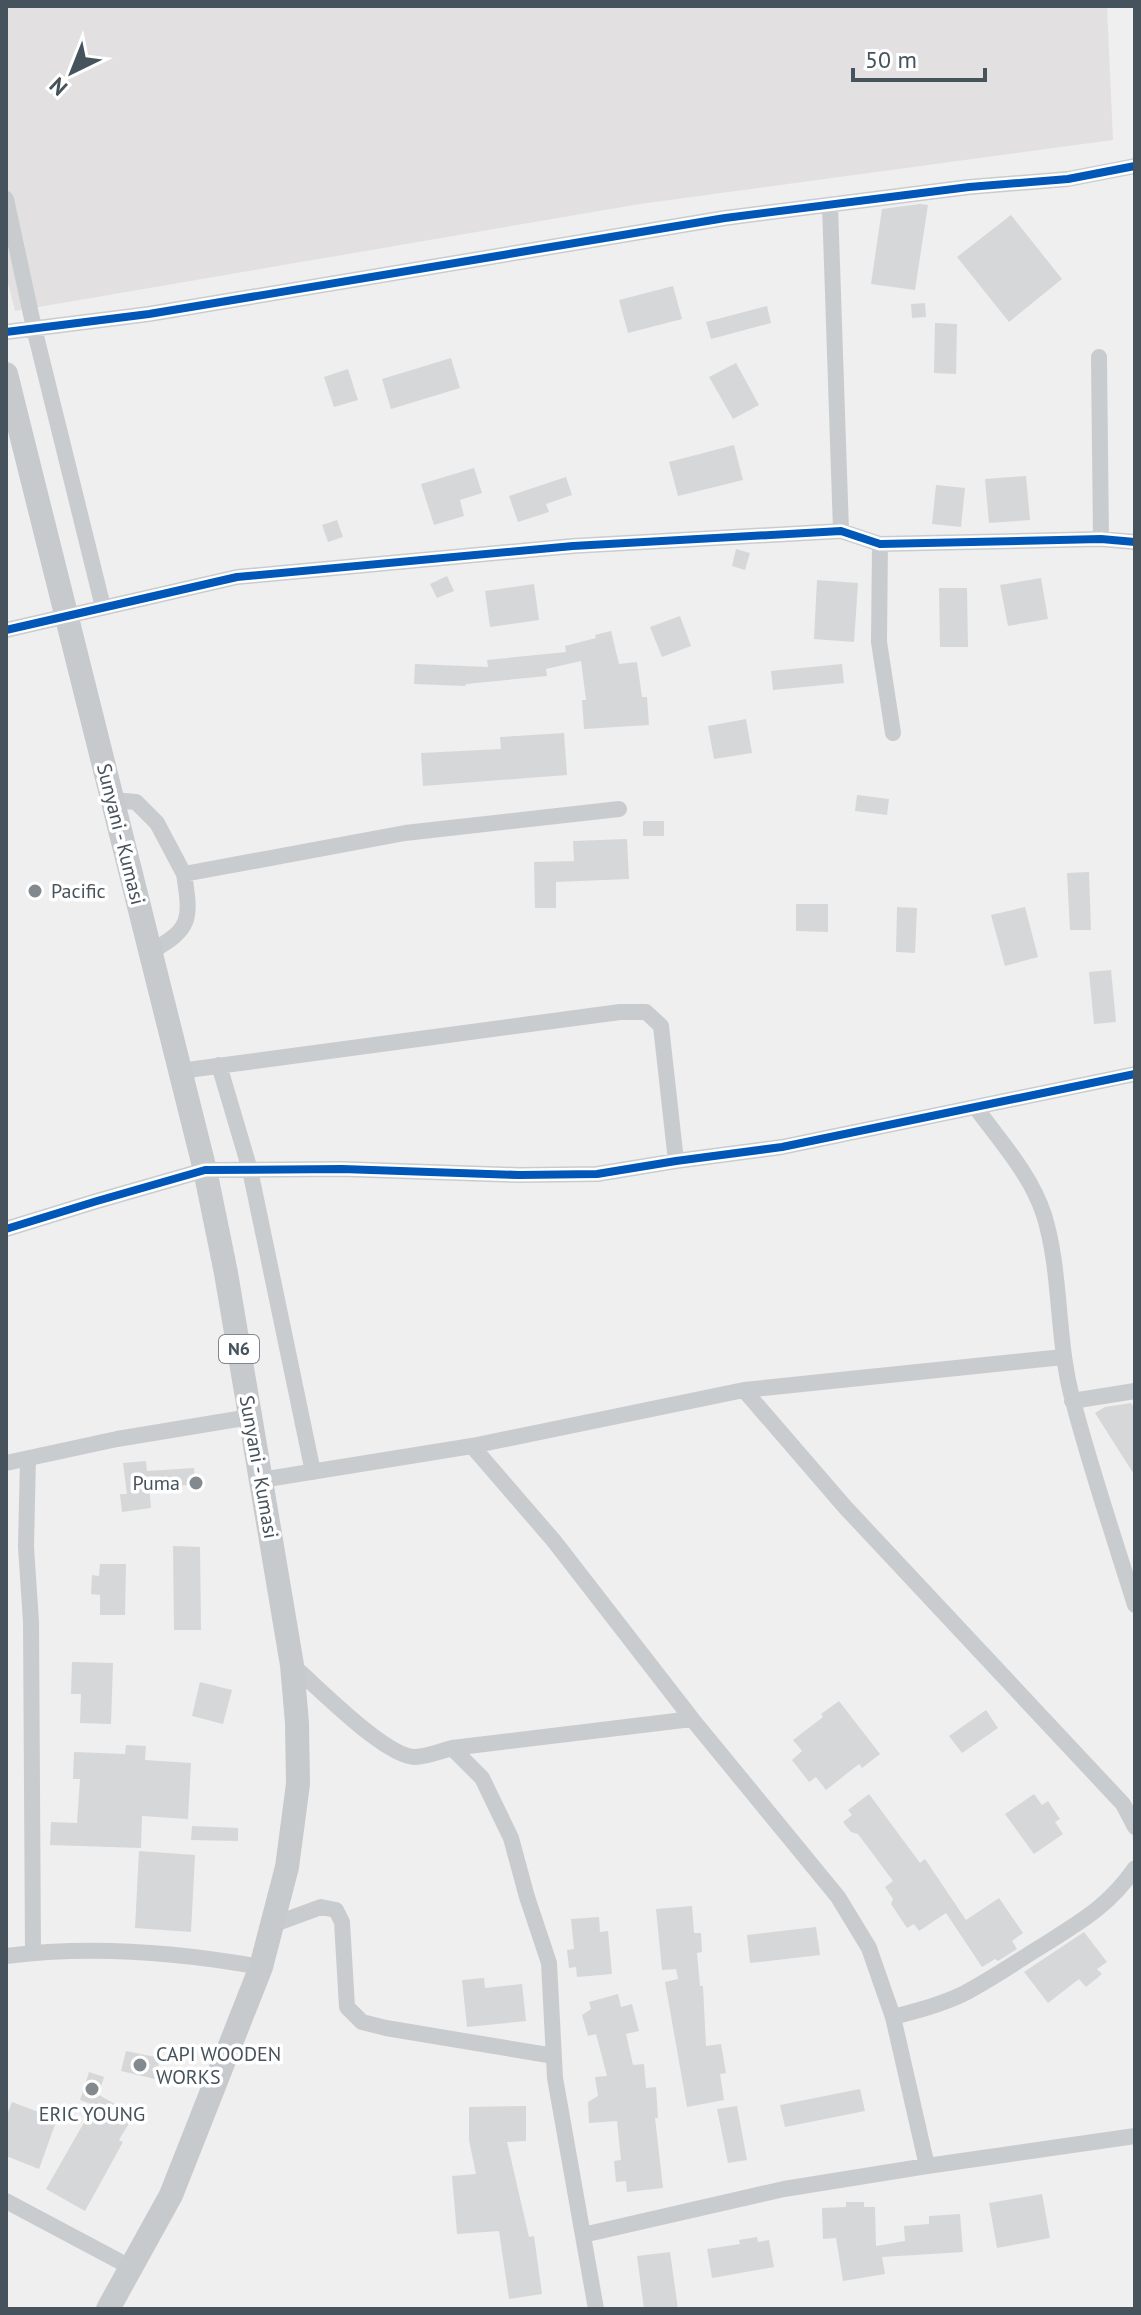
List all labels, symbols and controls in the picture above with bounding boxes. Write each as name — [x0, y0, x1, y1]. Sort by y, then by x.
north arrow — [32, 32, 112, 112]
scale bar — [853, 32, 985, 82]
text: 50 m — [865, 44, 917, 75]
text: N — [44, 71, 73, 102]
street label: Sunyani - Kumasi — [91, 761, 151, 907]
place label: Pacific — [51, 878, 106, 904]
marker: Pacific — [26, 882, 44, 900]
road number: N6 — [219, 1335, 259, 1363]
street label: Sunyani - Kumasi — [234, 1393, 284, 1541]
place label: Puma — [133, 1470, 180, 1496]
marker: Puma — [187, 1474, 205, 1492]
place label: CAPI WOODEN WORKS — [156, 2041, 281, 2090]
marker: CAPI WOODEN WORKS — [131, 2056, 149, 2074]
marker: ERIC YOUNG — [83, 2080, 101, 2098]
place label: ERIC YOUNG — [39, 2101, 145, 2127]

